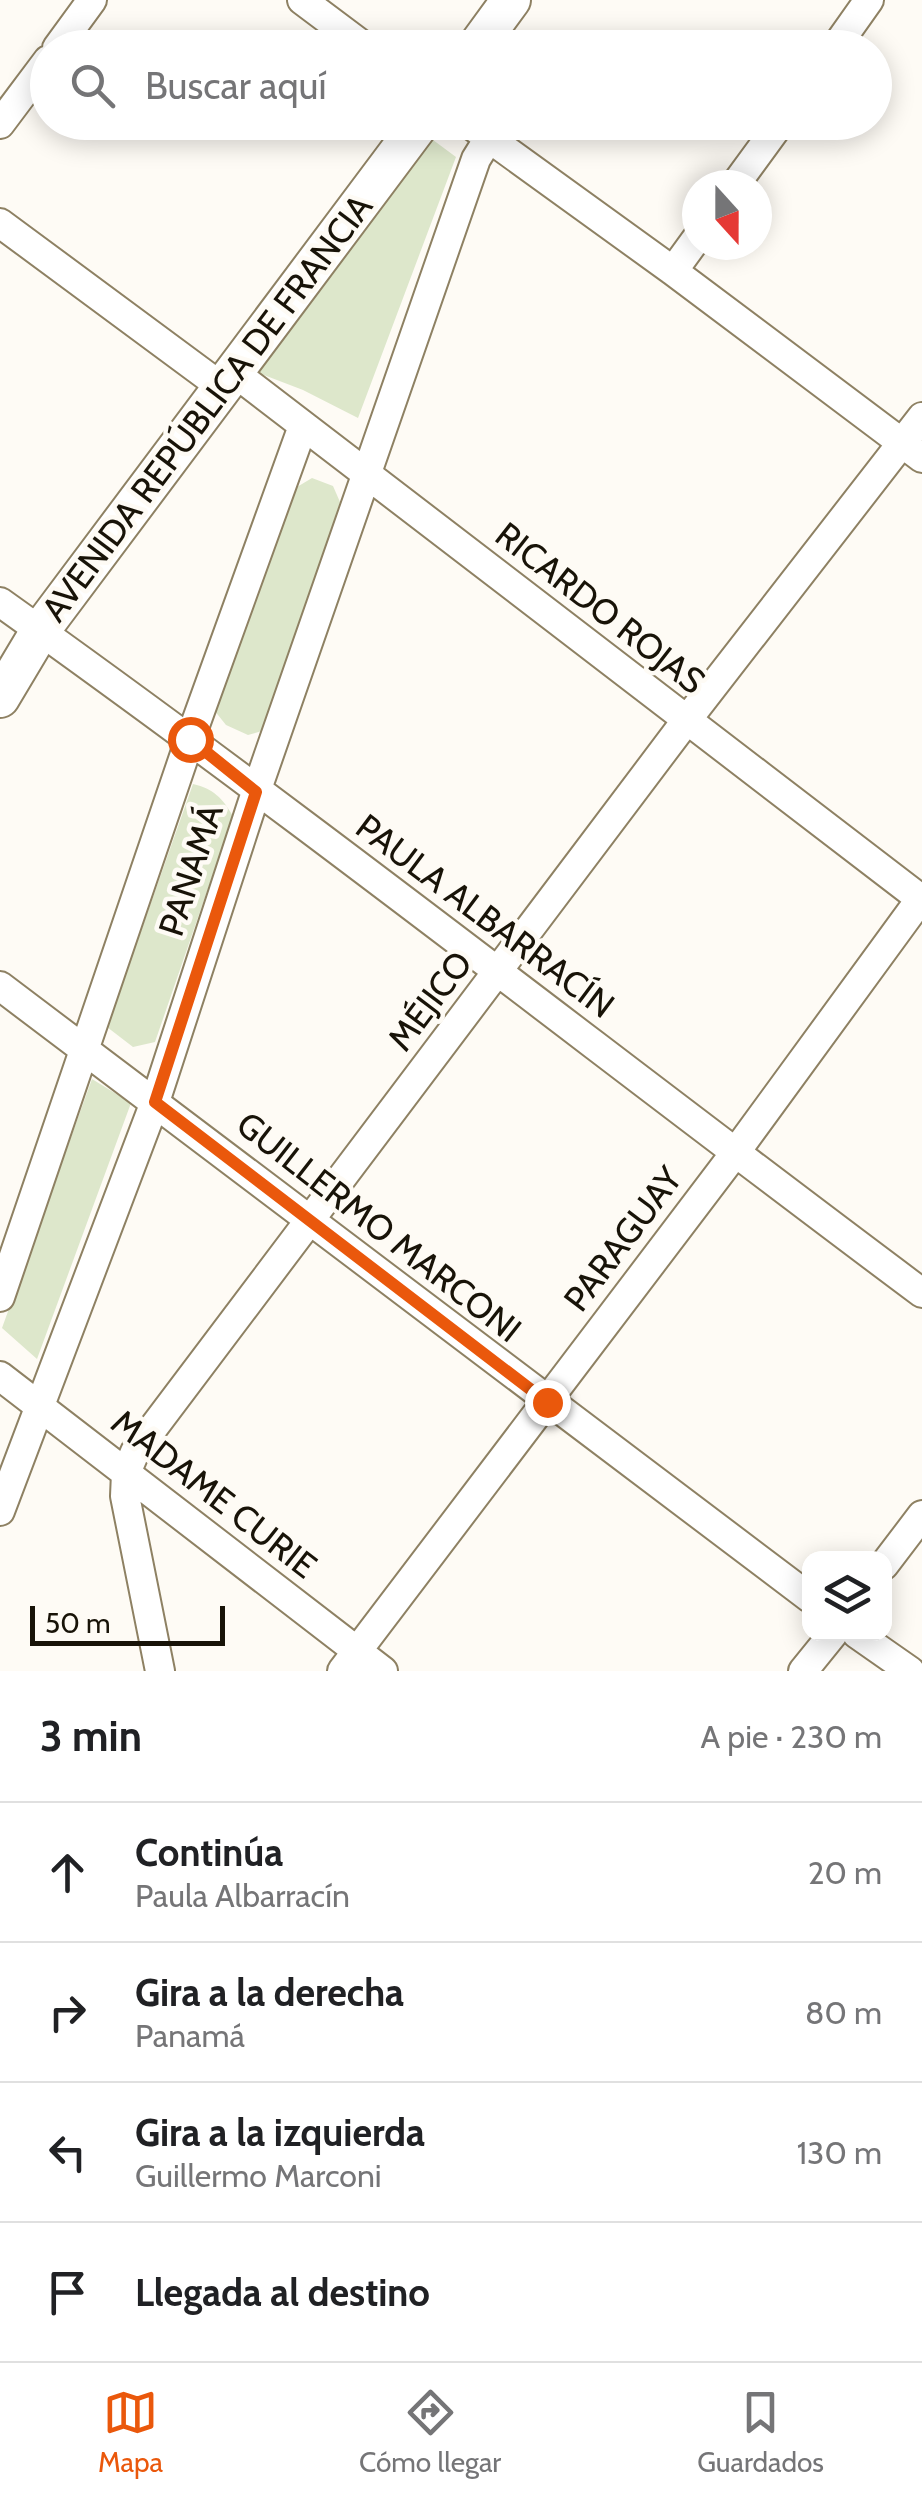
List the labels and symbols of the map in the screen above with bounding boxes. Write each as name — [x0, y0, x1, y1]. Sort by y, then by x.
north arrow — [682, 170, 772, 260]
street label: AVENIDA REPÚBLICA DE FRANCIA — [32, 185, 381, 630]
street label: RICARDO ROJAS — [487, 513, 713, 703]
route start — [168, 717, 214, 763]
street label: PANAMÁ — [149, 798, 232, 941]
street label: PAULA ALBARRACÍN — [348, 805, 623, 1027]
street label: MÉJICO — [378, 942, 481, 1059]
street label: GUILLERMO MARCONI — [229, 1102, 530, 1351]
street label: PARAGUAY — [554, 1157, 692, 1319]
route end — [525, 1380, 571, 1426]
street label: MADAME CURIE — [103, 1400, 325, 1587]
scale bar — [30, 1601, 225, 1646]

